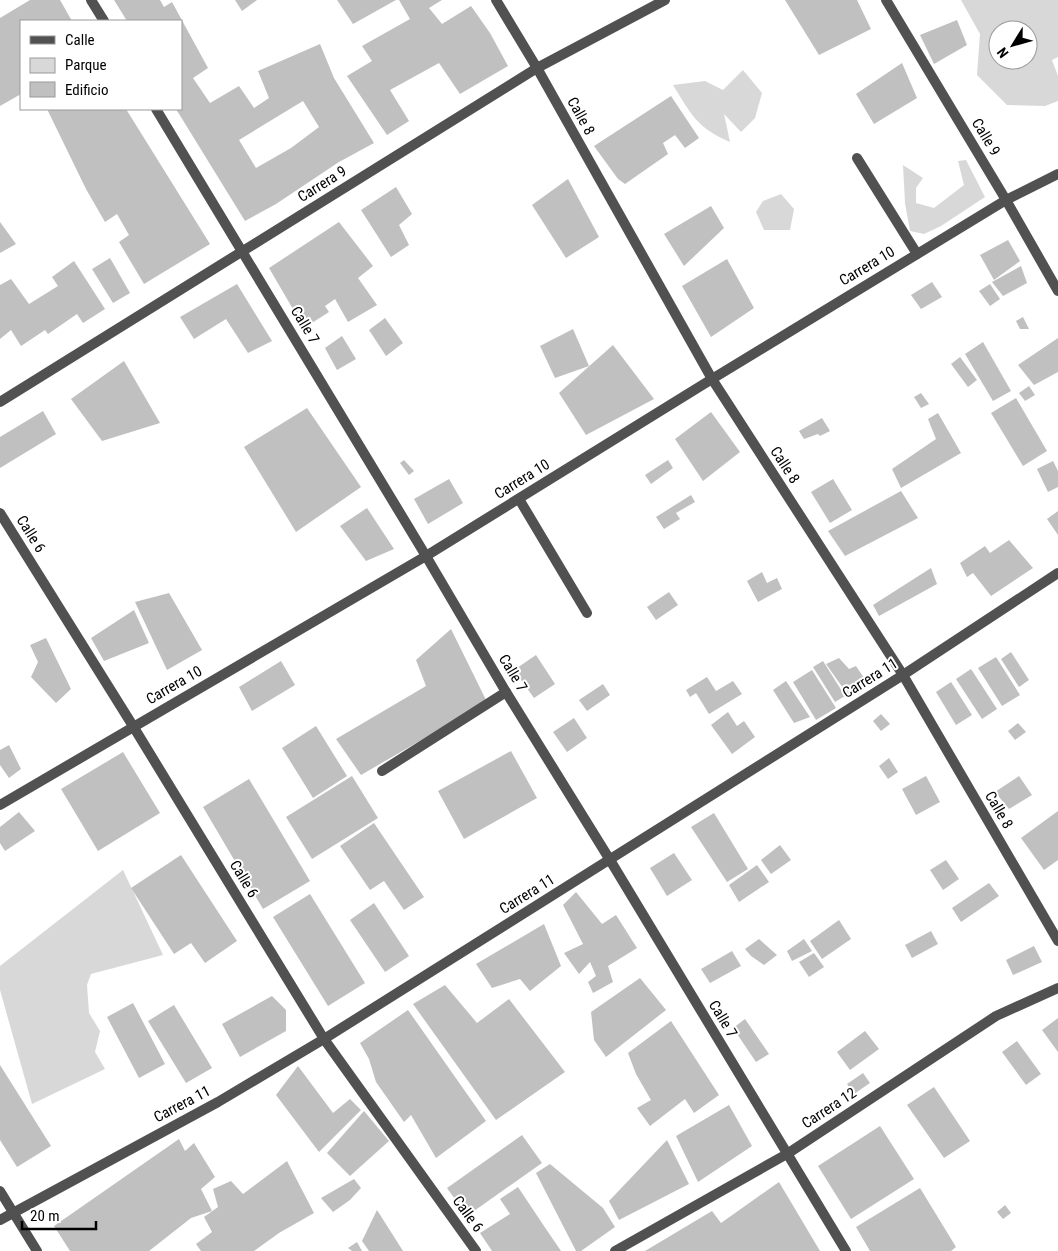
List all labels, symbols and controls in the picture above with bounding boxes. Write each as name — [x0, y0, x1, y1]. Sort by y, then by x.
legend — [20, 20, 182, 110]
north arrow — [988, 20, 1038, 70]
text: Calle — [65, 31, 95, 49]
text: N — [994, 45, 1012, 61]
text: Parque — [65, 56, 107, 74]
text: Edificio — [65, 81, 108, 99]
street label: Calle 8 — [563, 94, 599, 138]
street label: Calle 9 — [968, 115, 1004, 159]
street label: Carrera 9 — [294, 162, 350, 206]
street label: Carrera 10 — [836, 242, 898, 290]
street label: Calle 7 — [287, 303, 323, 347]
street label: Calle 8 — [766, 443, 804, 487]
street label: Carrera 10 — [491, 455, 553, 503]
street label: Calle 6 — [13, 512, 49, 556]
street label: Calle 7 — [495, 651, 531, 695]
street label: Carrera 11 — [839, 654, 901, 702]
street label: Carrera 10 — [143, 662, 205, 708]
street label: Calle 8 — [981, 788, 1017, 832]
street label: Calle 6 — [226, 857, 262, 901]
street label: Carrera 11 — [496, 870, 558, 918]
street label: Calle 7 — [705, 997, 741, 1041]
street label: Carrera 11 — [151, 1082, 213, 1126]
street label: Carrera 12 — [798, 1084, 860, 1132]
street label: Calle 6 — [449, 1192, 487, 1236]
scale bar — [22, 1198, 96, 1230]
text: 20 m — [30, 1207, 60, 1225]

